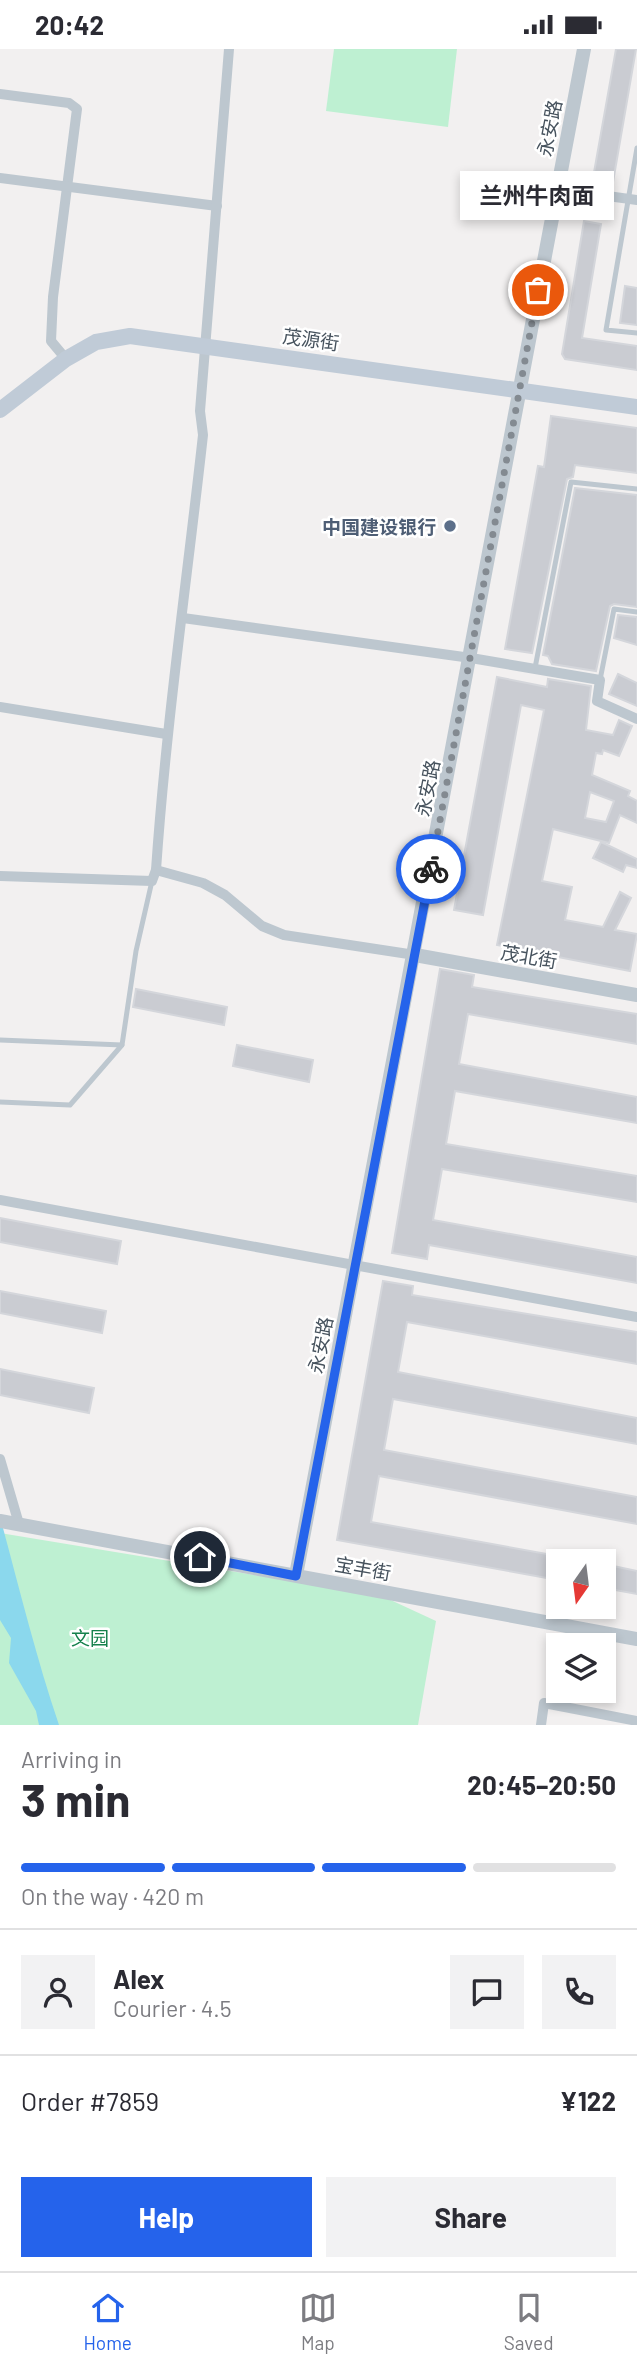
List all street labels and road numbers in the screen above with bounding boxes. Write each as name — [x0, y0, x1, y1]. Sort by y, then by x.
street label: 永安路 — [532, 98, 566, 158]
street label: 茂源街 — [281, 324, 341, 354]
street label: 永安路 — [410, 758, 444, 818]
street label: 茂北街 — [499, 940, 559, 972]
street label: 永安路 — [303, 1315, 337, 1375]
street label: 宝丰街 — [333, 1552, 393, 1584]

